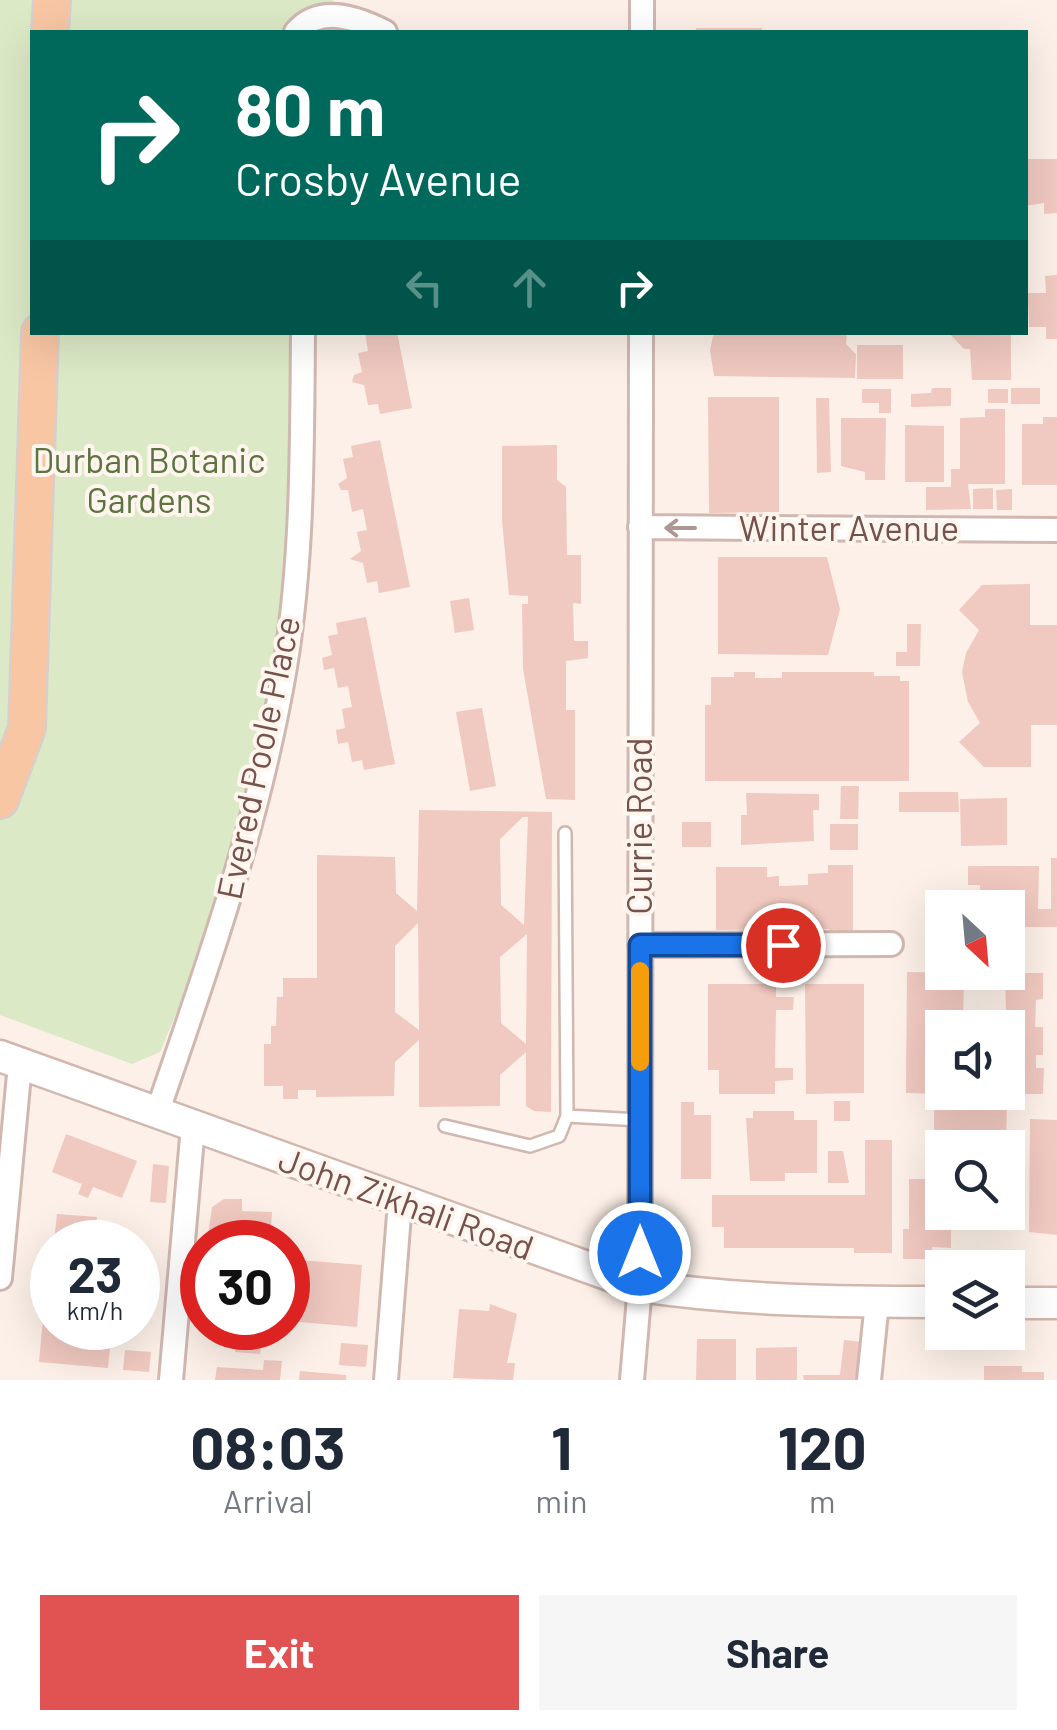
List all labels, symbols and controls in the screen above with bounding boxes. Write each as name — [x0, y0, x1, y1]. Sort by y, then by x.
text: 80 m — [235, 66, 385, 150]
icon: right — [70, 70, 200, 200]
text: Crosby Avenue — [235, 151, 522, 205]
icon: left — [397, 260, 452, 315]
icon: ahead — [502, 260, 557, 315]
icon: right — [607, 260, 662, 315]
park label: Durban Botanic Gardens — [33, 438, 265, 520]
street label: Winter Avenue — [739, 506, 959, 548]
one-way arrow — [664, 518, 696, 537]
street label: Evered Poole Place — [207, 612, 308, 903]
street label: Currie Road — [617, 737, 659, 915]
north arrow — [925, 890, 1025, 990]
map controls — [925, 890, 1025, 1350]
pin — [741, 903, 826, 988]
icon: arrive — [756, 918, 811, 973]
button: sound — [925, 1010, 1025, 1110]
button: search — [925, 1130, 1025, 1230]
street label: John Zikhali Road — [274, 1137, 540, 1268]
position arrow — [588, 1201, 692, 1305]
speed limit sign: 30 — [180, 1220, 310, 1350]
text: 23 — [68, 1243, 122, 1303]
button: layers — [925, 1250, 1025, 1350]
text: km/h — [67, 1295, 123, 1325]
text: 08:03 — [190, 1410, 345, 1482]
text: 1 — [551, 1410, 572, 1482]
text: 120 — [778, 1410, 867, 1482]
text: Arrival — [223, 1481, 313, 1519]
text: min — [536, 1481, 587, 1519]
text: m — [809, 1481, 835, 1519]
button: Exit — [40, 1595, 519, 1710]
button: Share — [539, 1595, 1017, 1710]

